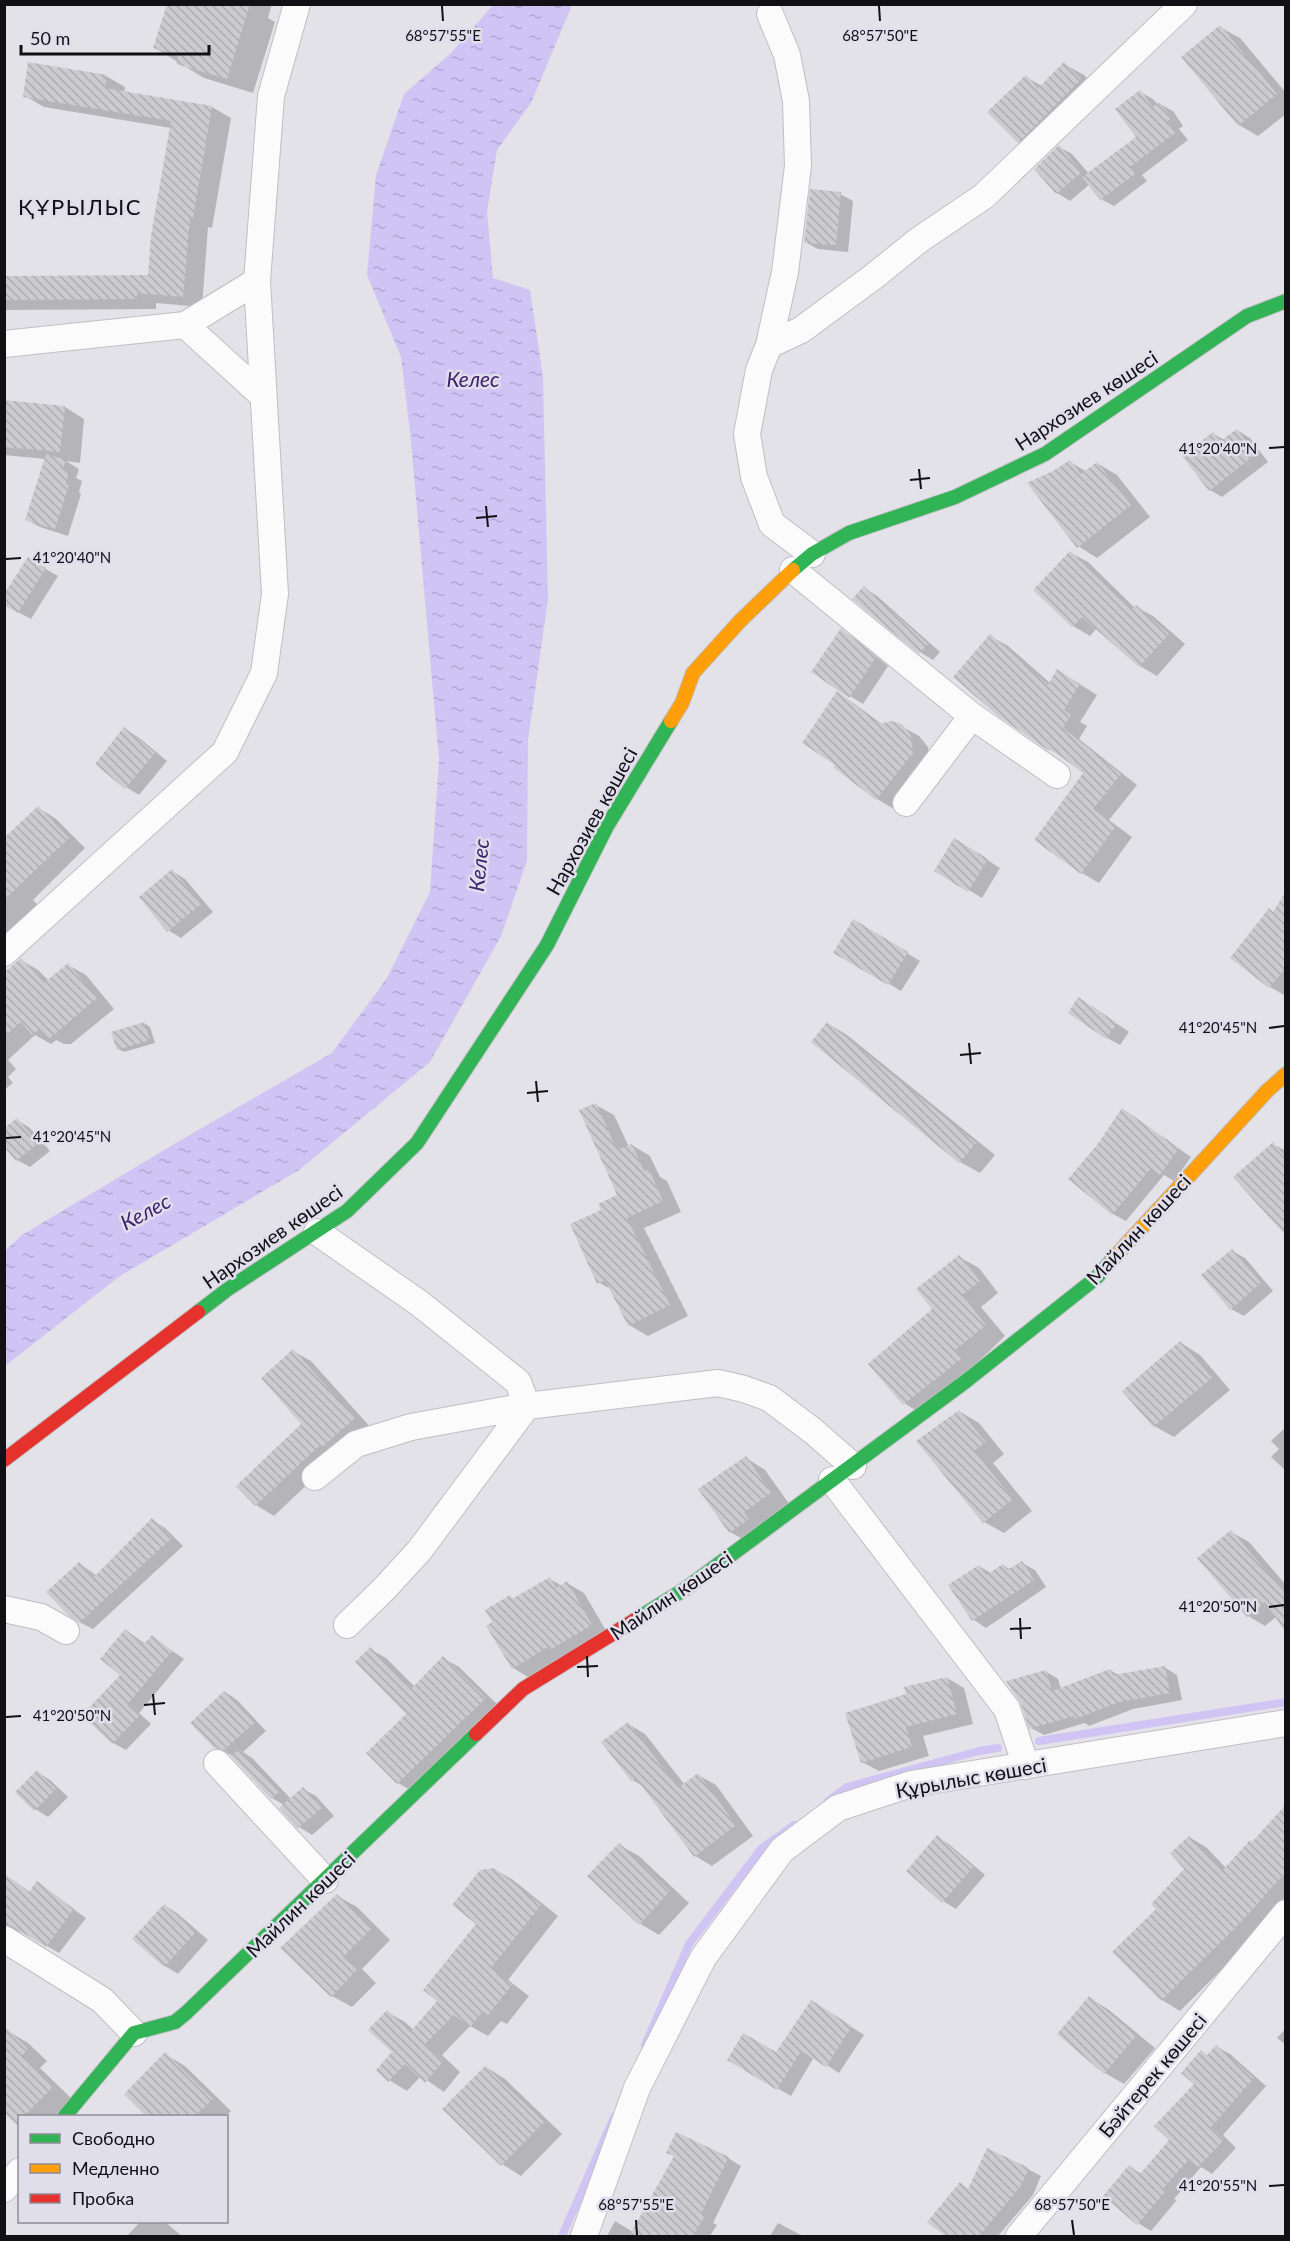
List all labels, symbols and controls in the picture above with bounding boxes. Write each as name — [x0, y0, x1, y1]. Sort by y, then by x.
scale bar — [21, 18, 208, 56]
text: 68°57'55"E — [405, 26, 481, 44]
text: 68°57'50"E — [842, 26, 918, 44]
text: 50 m — [30, 27, 70, 49]
district label: ҚҰРЫЛЫС — [18, 193, 142, 220]
street label: Нархозиев көшесі — [1010, 345, 1162, 455]
water label: Келес — [446, 366, 500, 391]
text: 41°20'40"N — [1179, 439, 1257, 457]
text: 41°20'40"N — [33, 548, 111, 566]
street label: Нархозиев көшесі — [540, 743, 642, 899]
water label: Келес — [463, 837, 493, 893]
text: 41°20'45"N — [1179, 1018, 1257, 1036]
text: 41°20'45"N — [33, 1127, 111, 1145]
street label: Майлин көшесі — [1081, 1169, 1195, 1289]
street label: Нархозиев көшесі — [197, 1179, 347, 1293]
water label: Келес — [116, 1187, 175, 1235]
street label: Майлин көшесі — [605, 1545, 737, 1645]
text: 41°20'50"N — [1179, 1597, 1257, 1615]
text: 41°20'50"N — [33, 1706, 111, 1724]
street label: Құрылыс көшесі — [894, 1752, 1048, 1802]
street label: Майлин көшесі — [241, 1846, 359, 1962]
street label: Бәйтерек көшесі — [1093, 2008, 1211, 2142]
legend — [18, 2115, 228, 2223]
text: Свободно — [72, 2127, 155, 2149]
text: Медленно — [72, 2157, 160, 2179]
text: 41°20'55"N — [1179, 2176, 1257, 2194]
text: Пробка — [72, 2187, 134, 2209]
text: 68°57'55"E — [598, 2195, 674, 2213]
text: 68°57'50"E — [1034, 2195, 1110, 2213]

